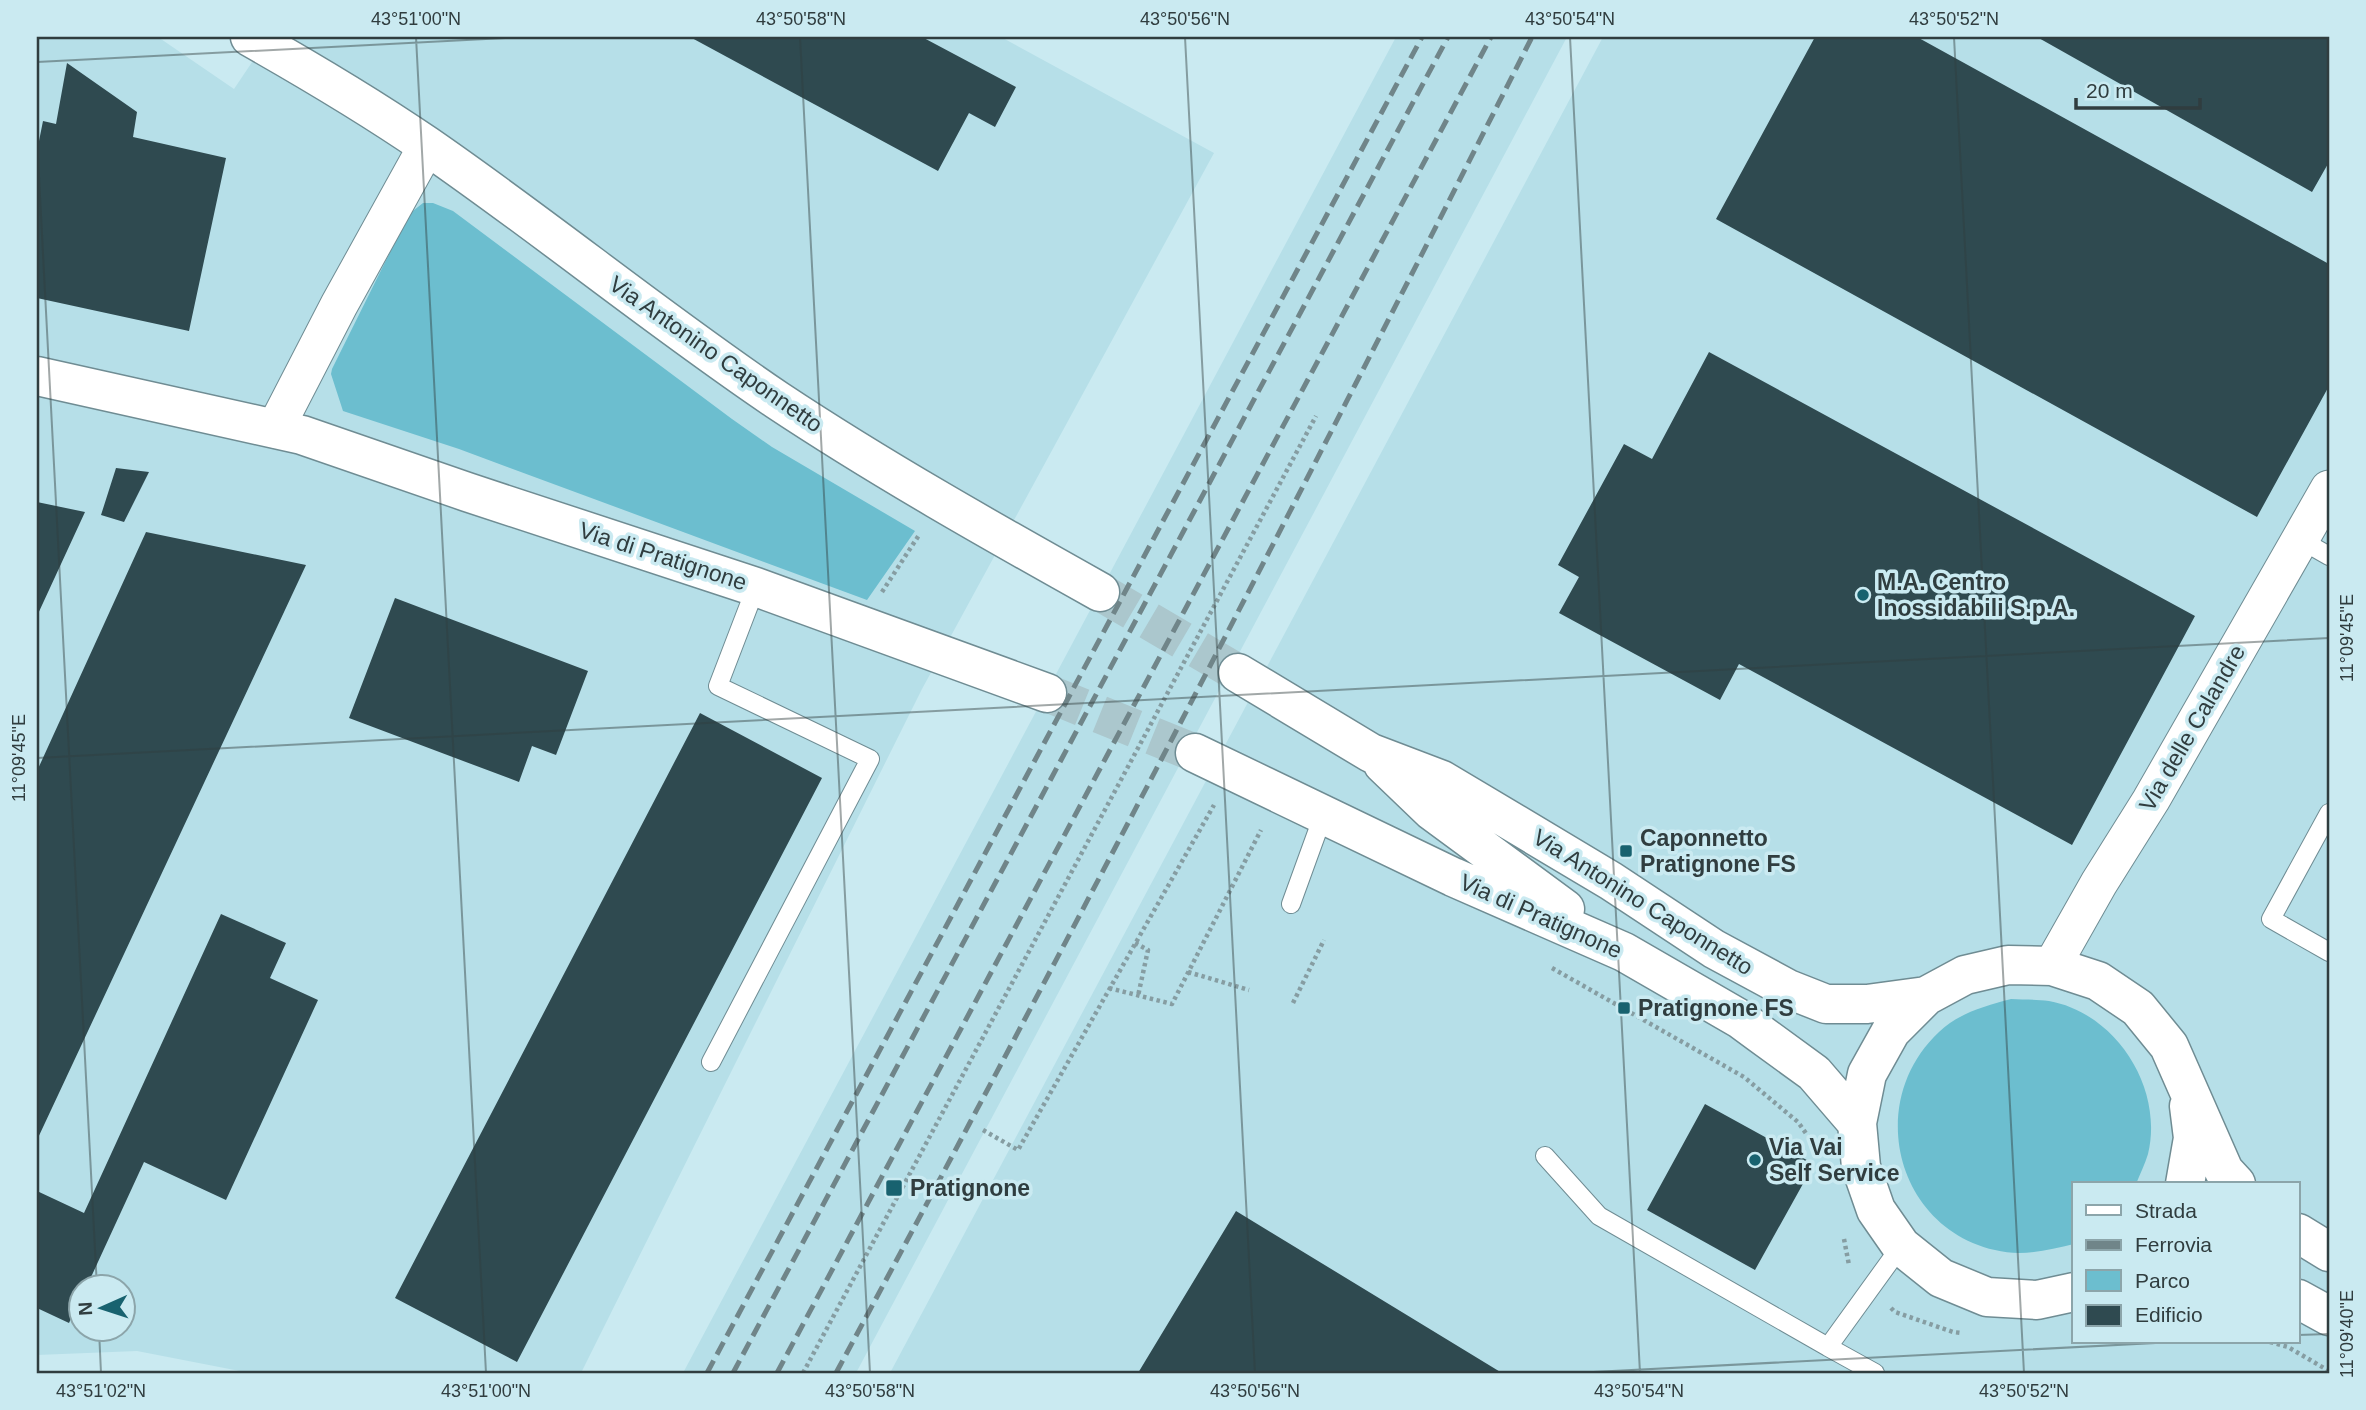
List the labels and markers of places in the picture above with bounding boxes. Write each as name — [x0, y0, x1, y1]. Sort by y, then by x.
place label: M.A. Centro Inossidabili S.p.A. — [1877, 569, 2075, 621]
marker: M.A. Centro Inossidabili S.p.A. — [1855, 587, 1871, 603]
place label: Caponnetto Pratignone FS — [1640, 825, 1796, 877]
marker: Caponnetto Pratignone FS — [1618, 843, 1634, 859]
place label: Pratignone FS — [1638, 995, 1794, 1021]
marker: Pratignone FS — [1616, 1000, 1632, 1016]
place label: Via Vai Self Service — [1769, 1134, 1899, 1186]
marker: Via Vai Self Service — [1747, 1152, 1763, 1168]
place label: Pratignone — [910, 1175, 1030, 1201]
marker: Pratignone — [884, 1178, 904, 1198]

